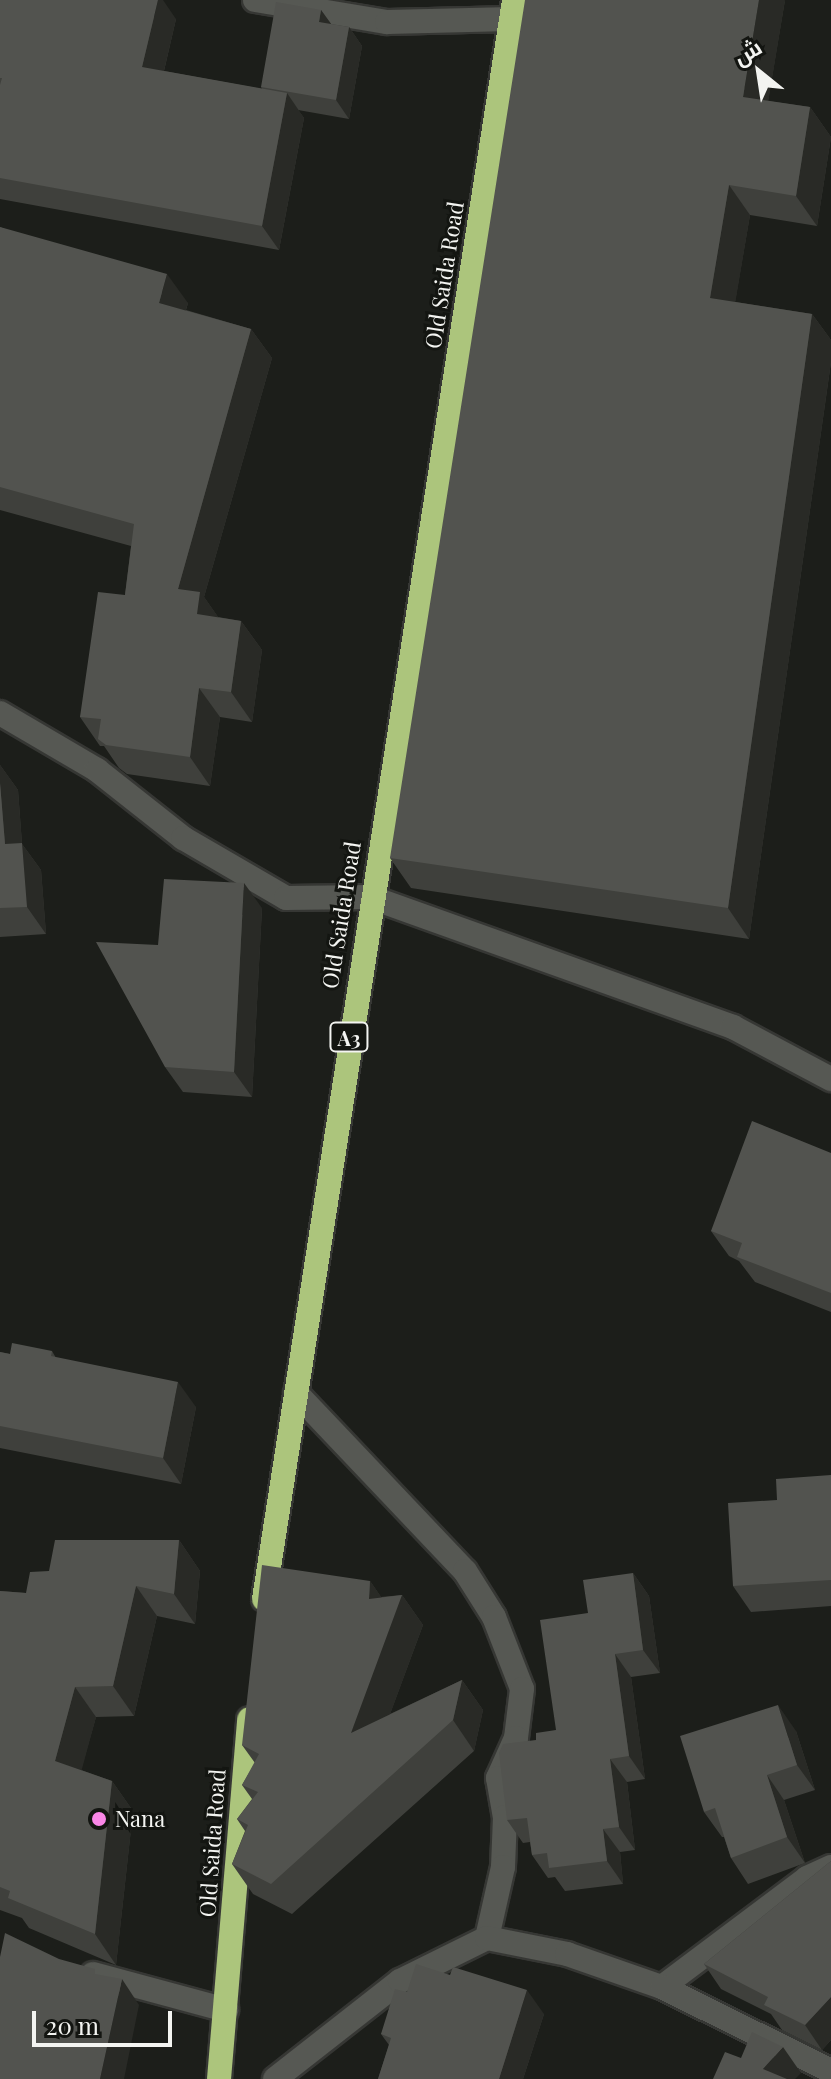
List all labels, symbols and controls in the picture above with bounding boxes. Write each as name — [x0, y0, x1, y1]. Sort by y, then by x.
text: ش — [727, 31, 767, 71]
north arrow — [719, 32, 799, 112]
street label: Old Saida Road — [419, 199, 469, 351]
street label: Old Saida Road — [316, 839, 366, 991]
road number: A3 — [329, 1021, 369, 1053]
street label: Old Saida Road — [194, 1768, 230, 1918]
place label: Nana — [115, 1806, 165, 1832]
marker: Nana — [90, 1810, 108, 1828]
scale bar — [36, 1995, 176, 2045]
text: 20 m — [46, 2009, 99, 2041]

